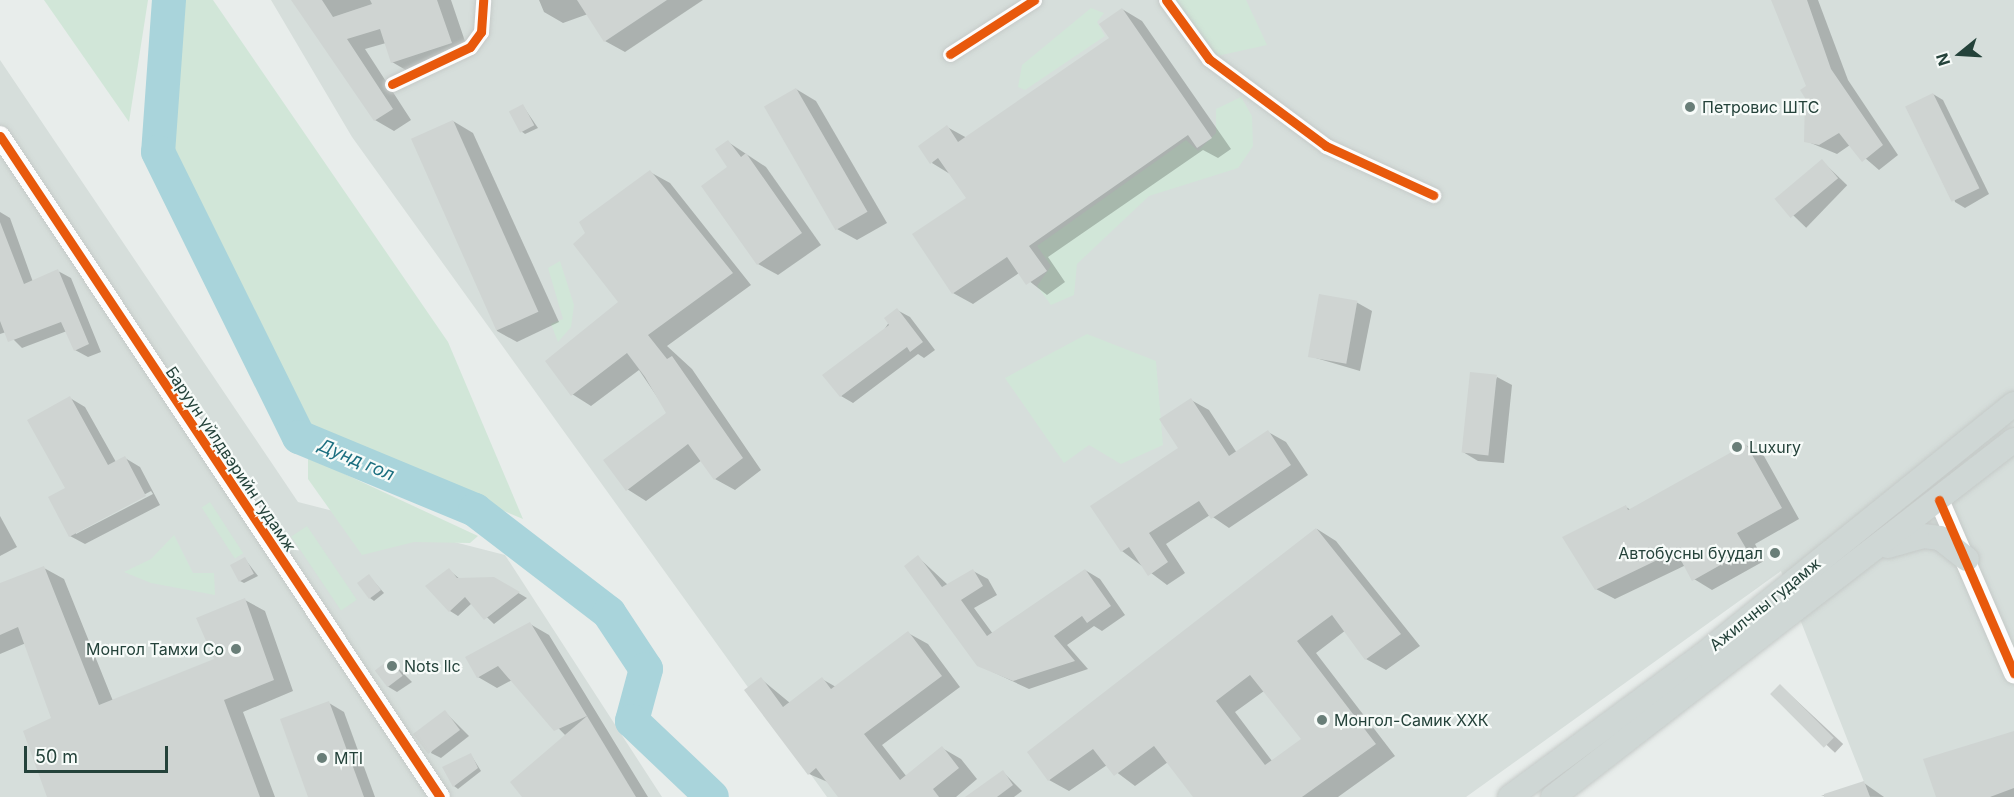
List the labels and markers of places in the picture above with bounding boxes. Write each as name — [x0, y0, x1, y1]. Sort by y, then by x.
place label: Петровис ШТС — [1702, 97, 1819, 117]
marker: Петровис ШТС — [1683, 100, 1697, 114]
place label: Luxury — [1749, 437, 1801, 457]
marker: Luxury — [1730, 440, 1744, 454]
place label: Автобусны буудал — [1618, 543, 1763, 563]
marker: Автобусны буудал — [1768, 546, 1782, 560]
place label: Монгол Тамхи Со — [86, 639, 224, 659]
marker: Монгол Тамхи Со — [229, 642, 243, 656]
place label: Nots llc — [404, 656, 461, 676]
marker: Nots llc — [385, 659, 399, 673]
place label: Монгол-Самик ХХК — [1334, 710, 1489, 730]
marker: Монгол-Самик ХХК — [1315, 713, 1329, 727]
place label: MTI — [334, 748, 363, 768]
marker: MTI — [315, 751, 329, 765]

